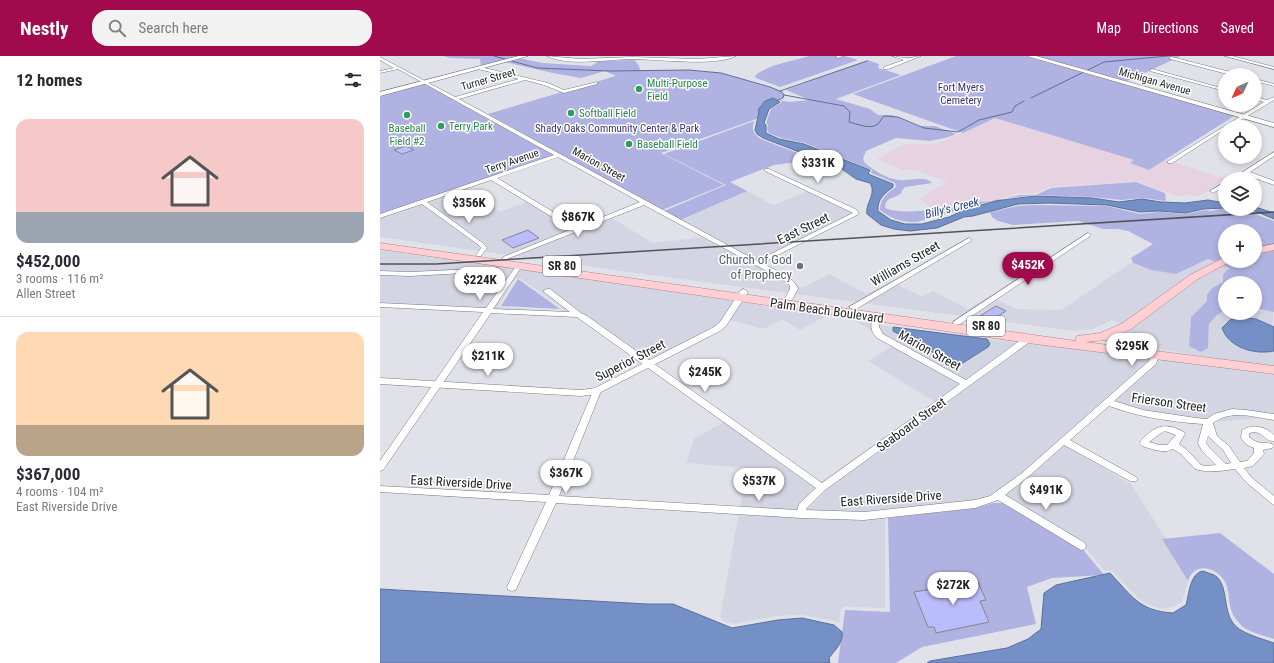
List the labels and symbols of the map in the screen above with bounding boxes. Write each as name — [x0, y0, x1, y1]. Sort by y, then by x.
street label: Michigan Avenue — [1118, 65, 1192, 98]
street label: Turner Street — [459, 66, 517, 93]
north arrow — [1218, 68, 1262, 112]
place label: Multi-Purpose Field — [647, 77, 708, 103]
park label: Fort Myers Cemetery — [938, 81, 984, 107]
marker: Multi-Purpose Field — [634, 84, 644, 94]
place label: Softball Field — [579, 107, 636, 120]
marker: Softball Field — [566, 108, 576, 118]
marker: Baseball Field #2 — [402, 110, 412, 120]
place label: Terry Park — [449, 120, 493, 133]
marker: Terry Park — [436, 121, 446, 131]
place label: Baseball Field #2 — [388, 122, 426, 148]
park label: Shady Oaks Community Center & Park — [535, 122, 699, 135]
place label: Baseball Field — [637, 138, 698, 151]
marker: Baseball Field — [624, 139, 634, 149]
street label: Marion Street — [570, 145, 628, 184]
street label: Terry Avenue — [484, 146, 541, 177]
pin: $331K — [790, 150, 846, 184]
pin: $356K — [441, 190, 497, 224]
water label: Billy's Creek — [924, 194, 981, 221]
pin: $867K — [550, 204, 606, 238]
street label: East Street — [775, 209, 832, 247]
street label: Williams Street — [868, 238, 943, 289]
place label: Church of God of Prophecy — [719, 252, 793, 282]
pin: $452K — [1000, 252, 1056, 286]
road number: SR 80 — [543, 256, 581, 276]
marker: Church of God of Prophecy — [795, 261, 805, 271]
pin: $224K — [452, 267, 508, 301]
street label: Palm Beach Boulevard — [769, 295, 885, 326]
road number: SR 80 — [967, 316, 1005, 336]
street label: Marion Street — [896, 327, 964, 374]
pin: $295K — [1104, 333, 1160, 367]
street label: Superior Street — [593, 336, 668, 384]
pin: $211K — [460, 343, 516, 377]
pin: $245K — [677, 359, 733, 393]
street label: Frierson Street — [1131, 390, 1207, 415]
street label: Seaboard Street — [874, 394, 949, 455]
pin: $367K — [538, 460, 594, 494]
pin: $537K — [731, 468, 787, 502]
street label: East Riverside Drive — [410, 472, 512, 493]
pin: $491K — [1018, 477, 1074, 511]
street label: East Riverside Drive — [840, 487, 942, 510]
pin: $272K — [925, 572, 981, 606]

